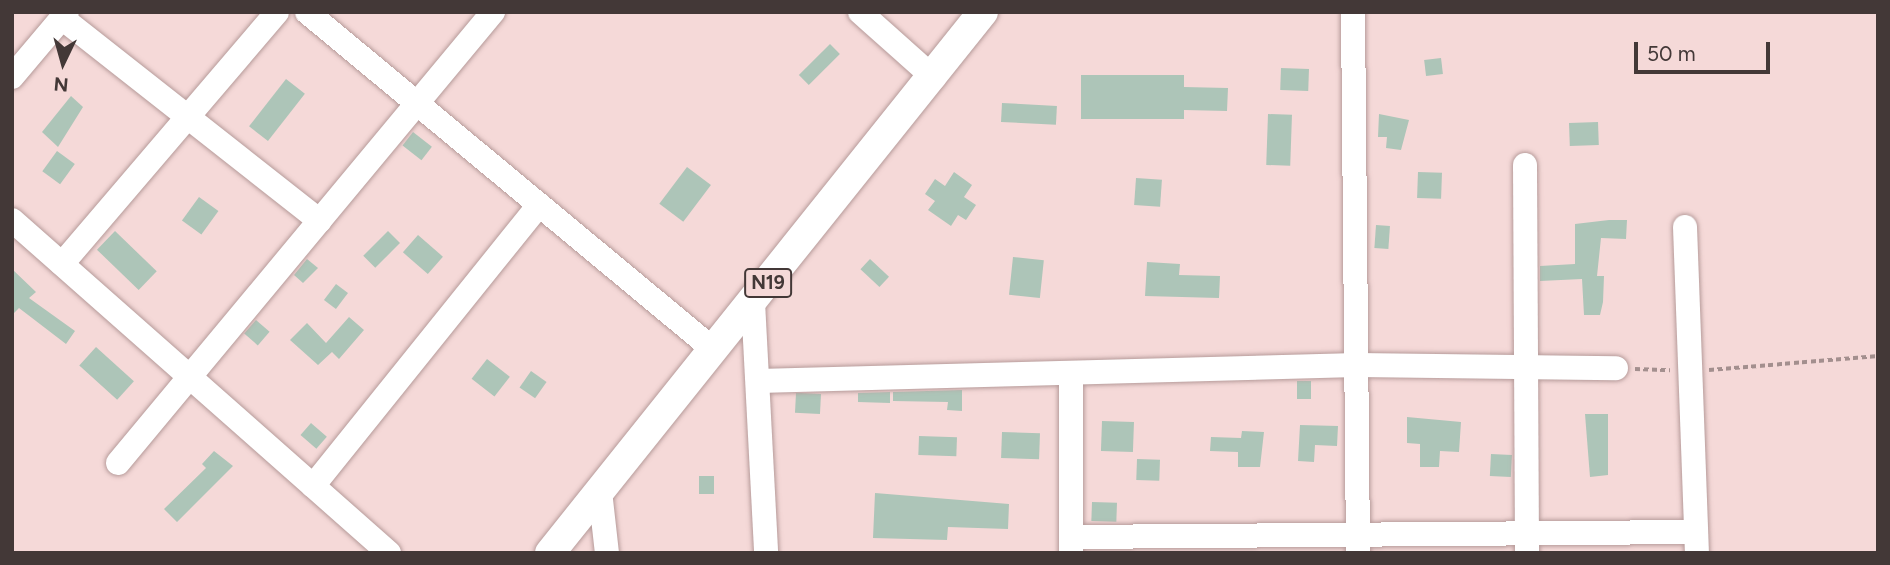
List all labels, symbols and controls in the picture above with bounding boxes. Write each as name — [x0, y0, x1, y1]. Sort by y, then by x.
north arrow — [28, 28, 98, 98]
scale bar — [1638, 28, 1774, 72]
text: 50 m — [1647, 41, 1696, 66]
text: N — [53, 72, 69, 97]
road number: N19 — [744, 268, 792, 298]

